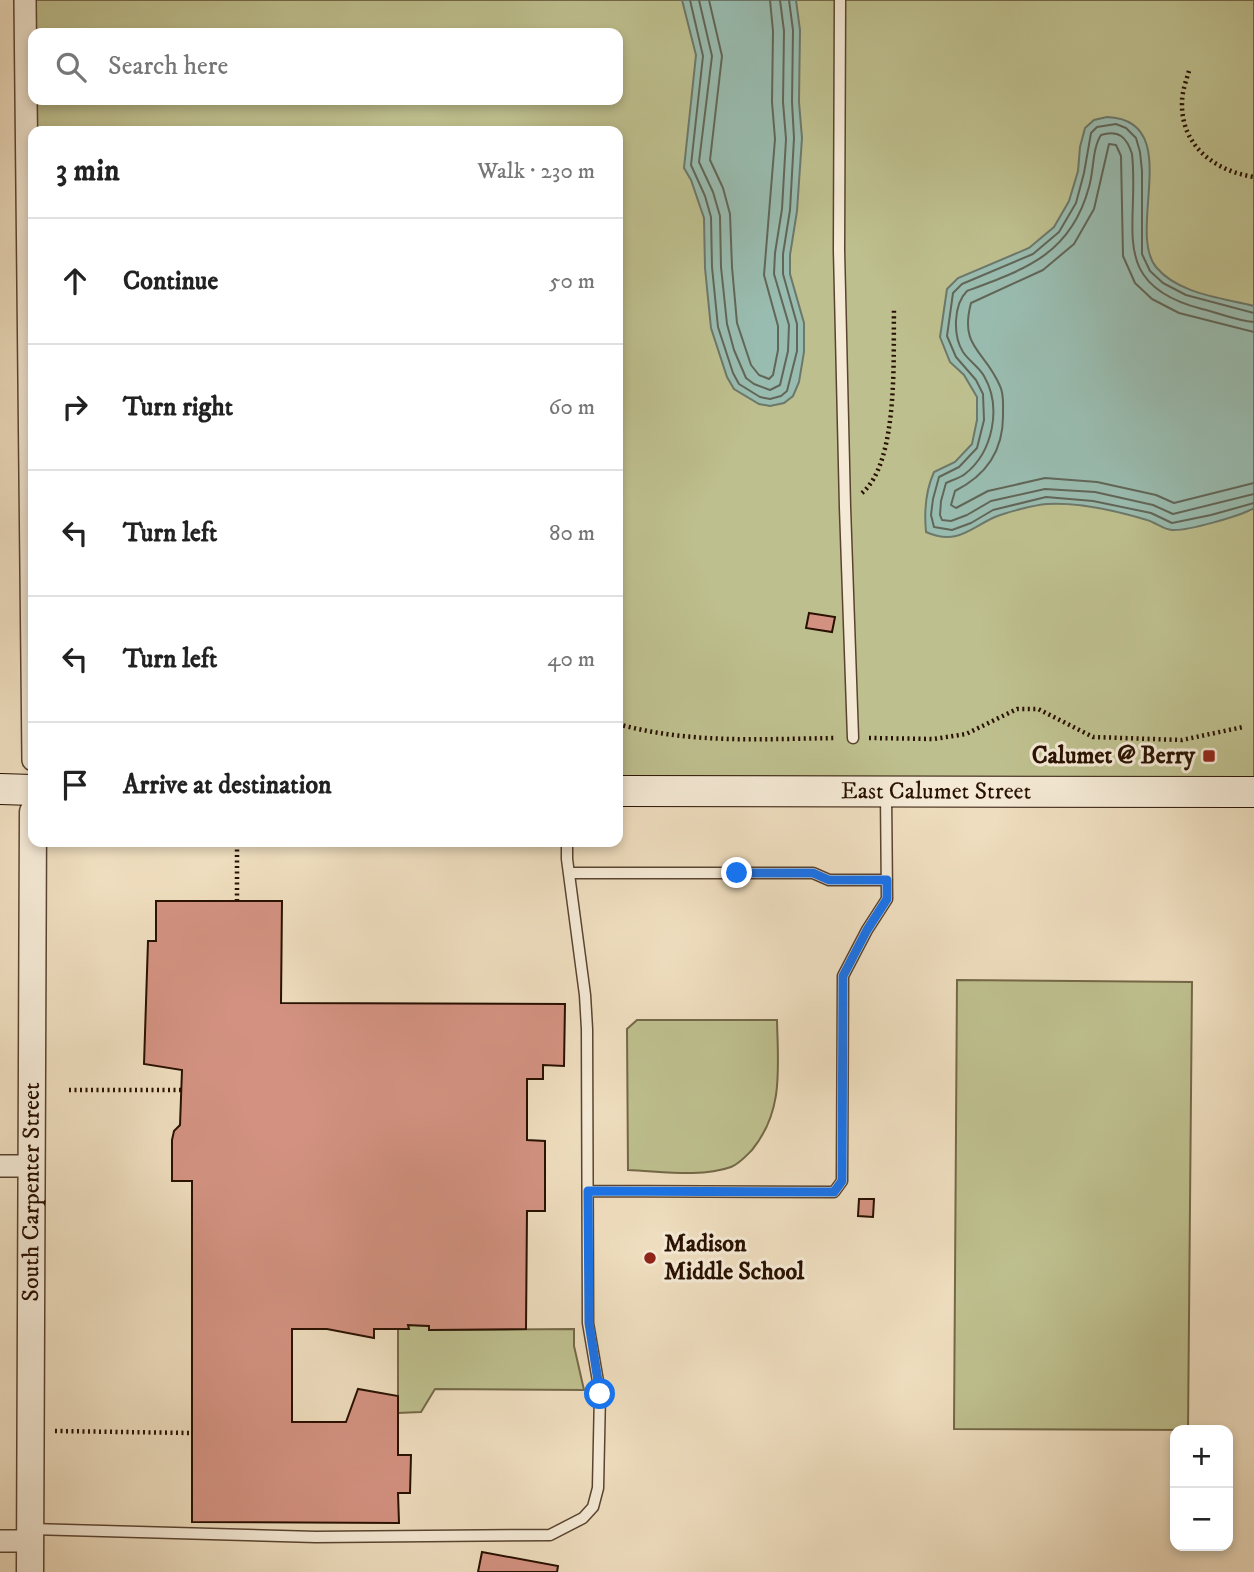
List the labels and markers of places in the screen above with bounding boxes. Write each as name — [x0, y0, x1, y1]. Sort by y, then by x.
place label: Calumet @ Berry — [1032, 741, 1196, 771]
marker: Calumet @ Berry — [1201, 748, 1217, 764]
place label: Madison Middle School — [664, 1229, 805, 1287]
marker: Madison Middle School — [642, 1250, 658, 1266]

